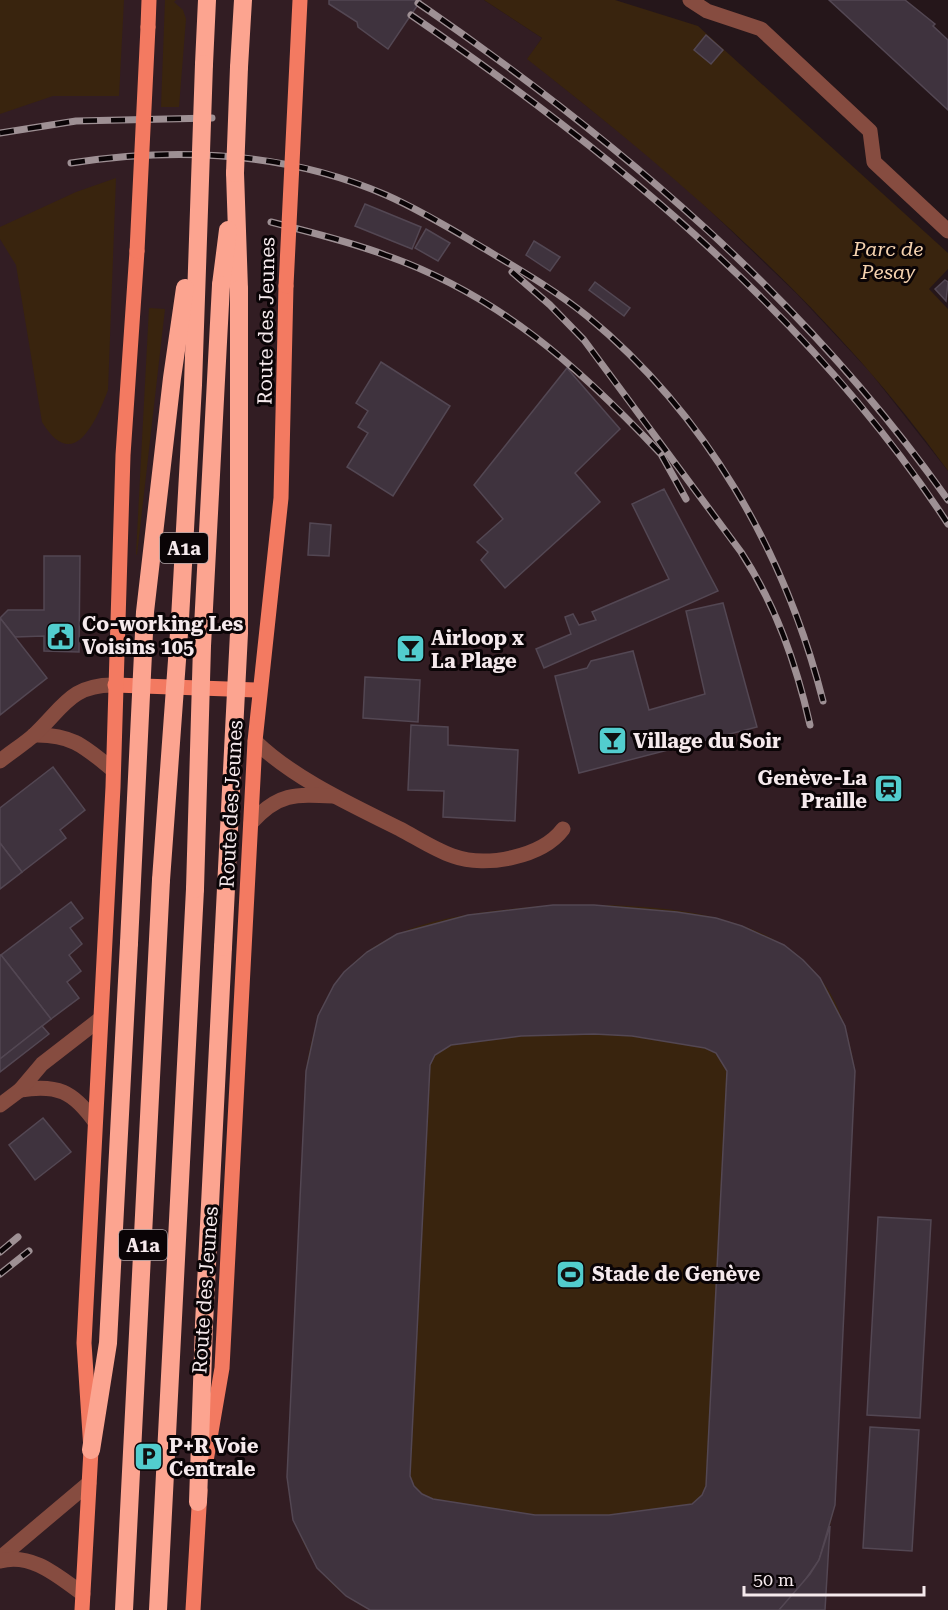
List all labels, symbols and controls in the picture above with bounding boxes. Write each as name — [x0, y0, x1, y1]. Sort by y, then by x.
street label: Route des Jeunes — [253, 237, 279, 405]
park label: Parc de Pesay — [852, 237, 923, 284]
road number: A1a — [160, 533, 208, 563]
place label: Co-working Les Voisins 105 — [82, 612, 243, 659]
public building icon: Co-working Les Voisins 105 — [45, 620, 77, 652]
place label: Airloop x La Plage — [431, 626, 524, 673]
bar icon: Airloop x La Plage — [394, 633, 426, 665]
street label: Route des Jeunes — [215, 720, 247, 888]
bar icon: Village du Soir — [596, 725, 628, 757]
place label: Village du Soir — [633, 729, 781, 753]
place label: Genève-La Praille — [758, 766, 867, 813]
station icon: Genève-La Praille — [872, 773, 904, 805]
street label: Route des Jeunes — [187, 1205, 223, 1375]
road number: A1a — [119, 1230, 167, 1260]
sports icon: Stade de Genève — [555, 1258, 587, 1290]
place label: Stade de Genève — [592, 1262, 760, 1286]
place label: P+R Voie Centrale — [169, 1434, 259, 1481]
parking icon: P+R Voie Centrale — [132, 1441, 164, 1473]
scale bar — [744, 1559, 924, 1597]
text: 50 m — [753, 1569, 794, 1590]

